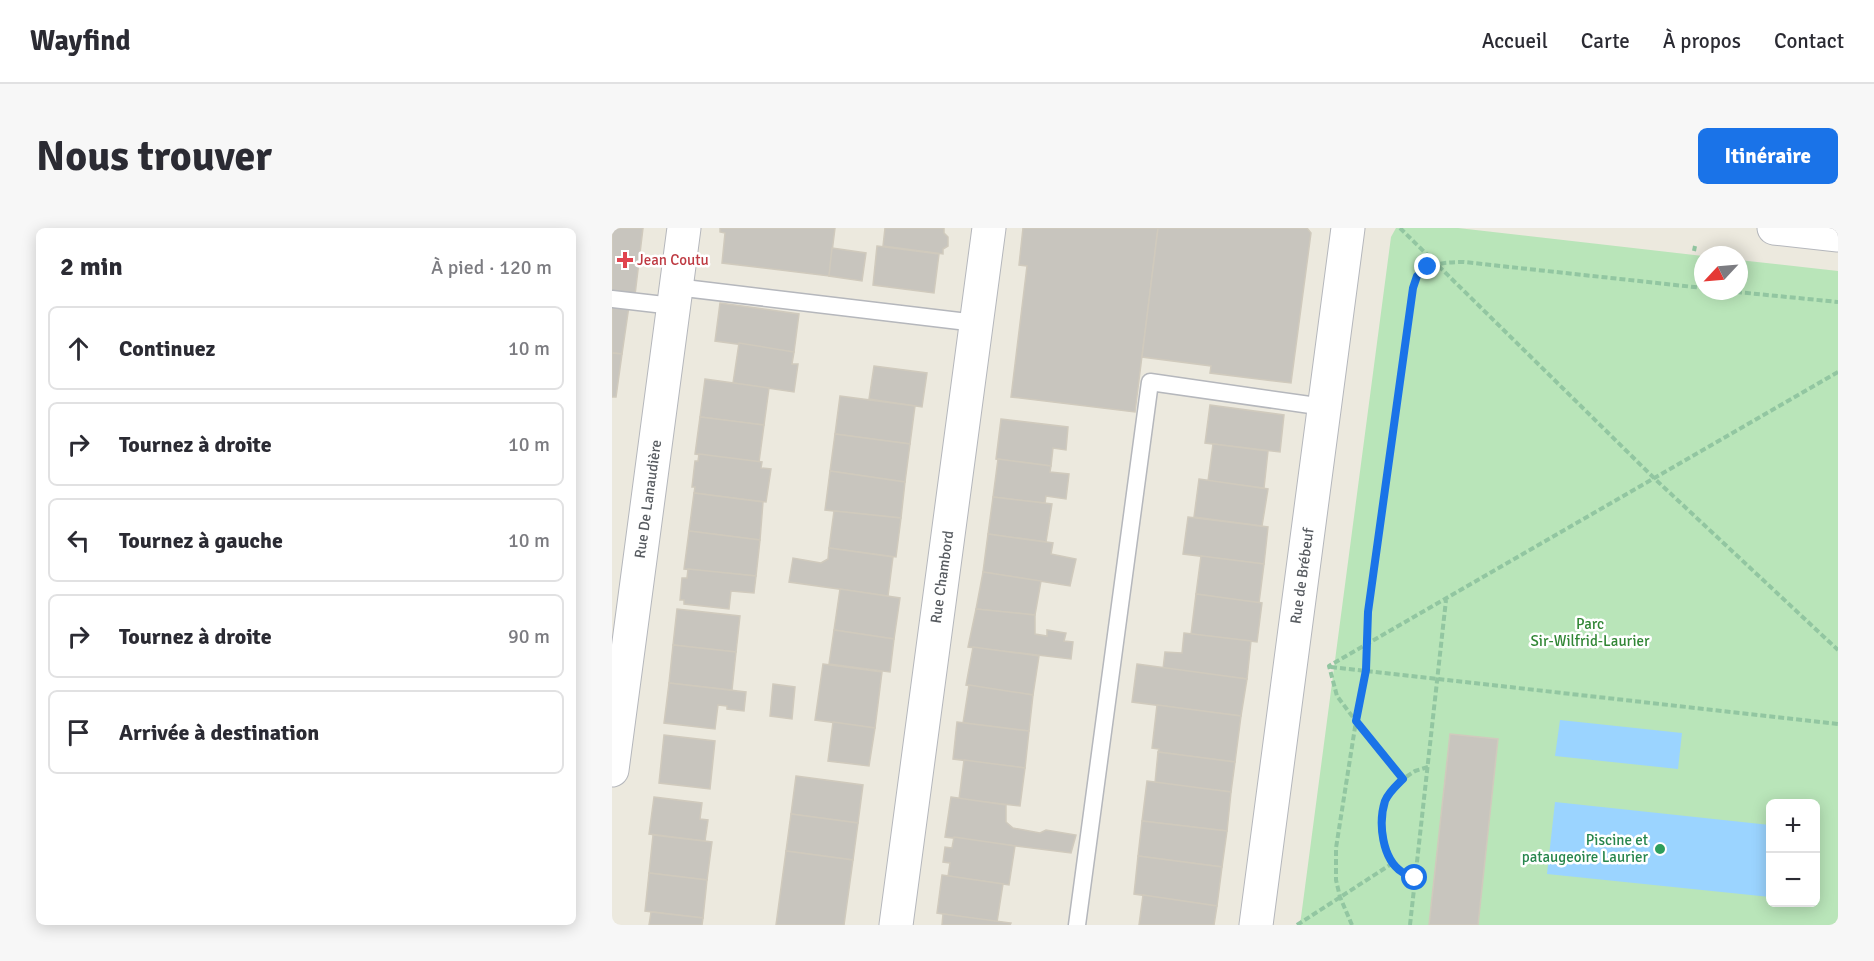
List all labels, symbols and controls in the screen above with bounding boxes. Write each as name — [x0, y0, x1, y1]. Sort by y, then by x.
text: Wayfind — [30, 24, 131, 58]
text: Accueil — [1482, 28, 1548, 54]
text: Carte — [1581, 28, 1630, 54]
text: À propos — [1663, 28, 1741, 54]
text: Contact — [1774, 28, 1844, 54]
button: Itinéraire — [1698, 128, 1838, 184]
text: Nous trouver — [36, 131, 272, 182]
north arrow — [1694, 246, 1748, 300]
text: 2 min — [60, 251, 123, 283]
place label: Jean Coutu — [637, 251, 709, 269]
marker: Jean Coutu — [618, 253, 632, 267]
route end — [1414, 253, 1440, 279]
text: À pied · 120 m — [431, 255, 552, 280]
icon: ahead — [62, 332, 95, 365]
text: Continuez — [119, 335, 215, 362]
text: 10 m — [508, 336, 550, 361]
icon: right — [62, 428, 95, 461]
text: Tournez à droite — [119, 431, 272, 458]
text: 10 m — [508, 432, 550, 457]
street label: Rue De Lanaudière — [631, 438, 665, 560]
icon: left — [62, 524, 95, 557]
street label: Rue de Brébeuf — [1286, 526, 1318, 625]
text: Tournez à gauche — [119, 527, 283, 554]
text: 10 m — [508, 528, 550, 553]
street label: Rue Chambord — [927, 529, 957, 625]
park label: Parc Sir-Wilfrid-Laurier — [1531, 615, 1650, 650]
icon: right — [62, 620, 95, 653]
text: Tournez à droite — [119, 623, 272, 650]
text: 90 m — [508, 624, 550, 649]
icon: arrive — [62, 716, 95, 749]
text: Arrivée à destination — [119, 719, 319, 746]
map controls — [1766, 799, 1820, 907]
button: + — [1766, 799, 1820, 853]
place label: Piscine et pataugeoire Laurier — [1522, 831, 1648, 866]
marker: Piscine et pataugeoire Laurier — [1653, 842, 1667, 856]
button: − — [1766, 853, 1820, 907]
route start — [1401, 864, 1427, 890]

